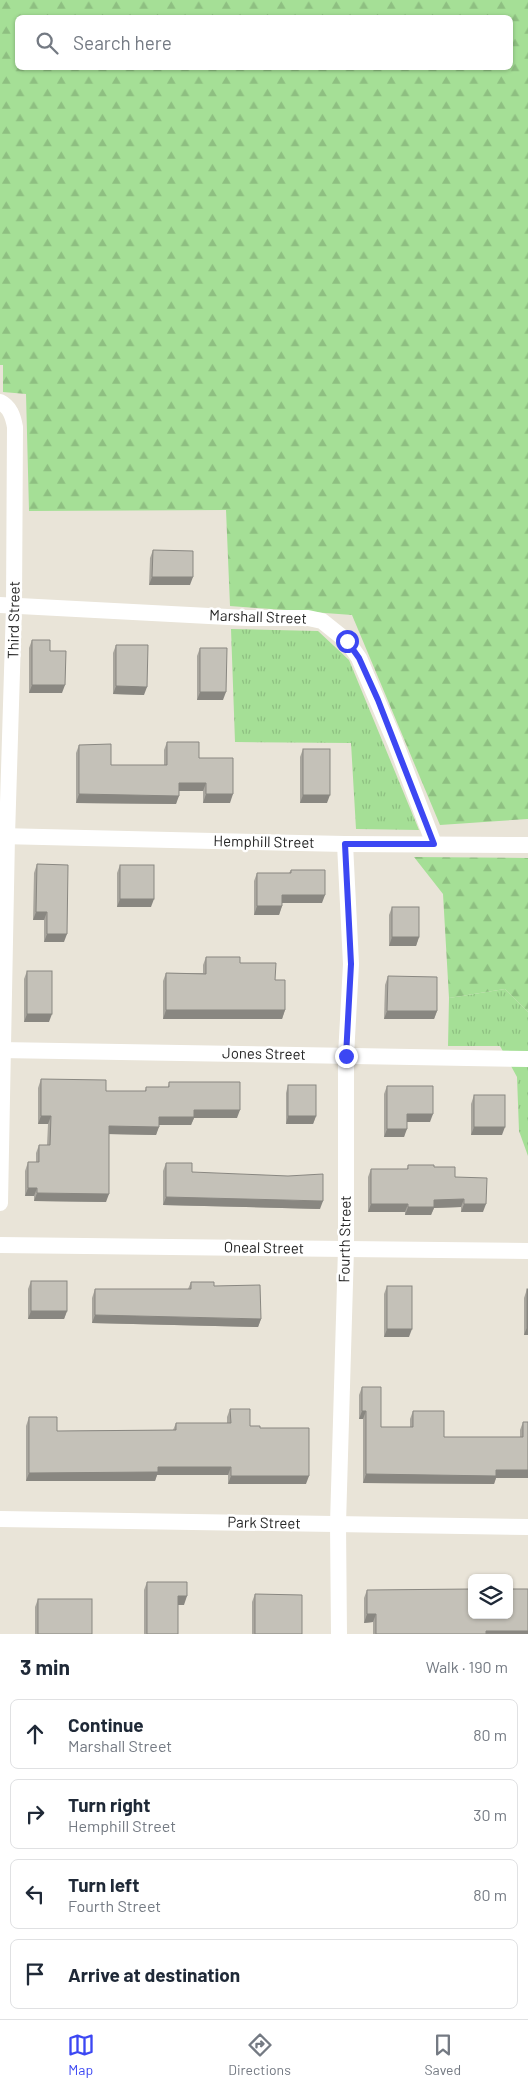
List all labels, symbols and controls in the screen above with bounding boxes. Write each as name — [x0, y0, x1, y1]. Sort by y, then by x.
search box — [15, 15, 513, 70]
icon: search — [33, 29, 61, 57]
text: Search here — [73, 31, 172, 54]
street label: Third Street — [3, 581, 23, 659]
street label: Marshall Street — [209, 605, 307, 627]
route start — [336, 630, 359, 653]
street label: Hemphill Street — [213, 831, 315, 851]
street label: Jones Street — [222, 1043, 306, 1063]
route end — [335, 1045, 358, 1068]
street label: Fourth Street — [334, 1195, 354, 1283]
street label: Oneal Street — [224, 1237, 304, 1257]
street label: Park Street — [227, 1512, 301, 1532]
map controls — [468, 1574, 513, 1619]
button: layers — [468, 1574, 513, 1619]
text: 3 min — [20, 1654, 70, 1679]
text: Walk · 190 m — [426, 1657, 508, 1676]
text: Continue — [68, 1713, 144, 1736]
icon: ahead — [21, 1720, 49, 1748]
text: 80 m — [473, 1725, 507, 1744]
text: Marshall Street — [68, 1736, 172, 1755]
text: Turn right — [68, 1793, 150, 1816]
icon: right — [21, 1800, 49, 1828]
text: 30 m — [473, 1805, 507, 1824]
text: Hemphill Street — [68, 1816, 176, 1835]
text: Turn left — [68, 1873, 139, 1896]
icon: left — [21, 1880, 49, 1908]
text: 80 m — [473, 1885, 507, 1904]
text: Fourth Street — [68, 1896, 161, 1915]
icon: arrive — [21, 1960, 49, 1988]
text: Arrive at destination — [68, 1963, 240, 1986]
tab: Map — [67, 2031, 95, 2078]
tab: Directions — [228, 2031, 291, 2078]
tab: Saved — [424, 2031, 461, 2078]

